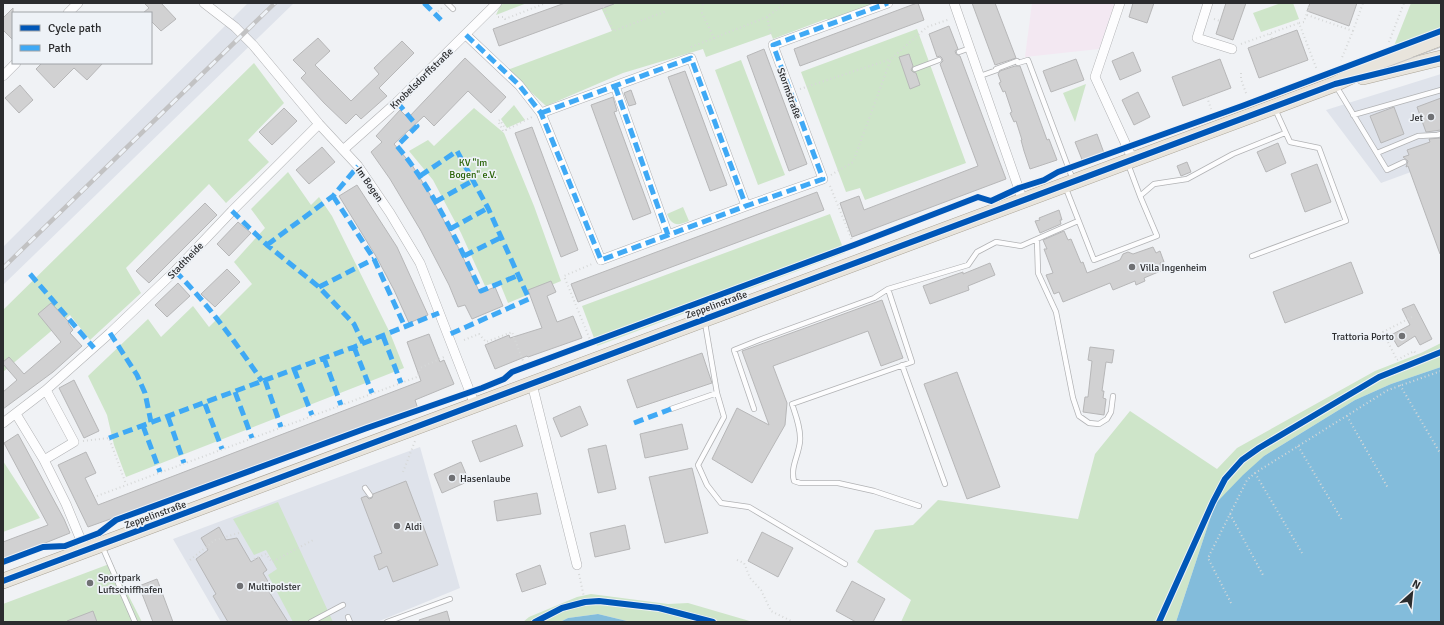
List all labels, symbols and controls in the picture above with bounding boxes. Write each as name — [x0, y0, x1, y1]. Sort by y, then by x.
legend — [12, 12, 152, 64]
text: Cycle path — [48, 21, 101, 36]
text: Path — [48, 41, 71, 56]
street label: Knobelsdorffstraße — [388, 46, 456, 112]
street label: Stormstraße — [774, 66, 804, 121]
place label: Jet — [1410, 112, 1423, 124]
marker: Jet — [1426, 112, 1436, 122]
park label: KV "Im Bogen" e.V. — [449, 157, 497, 181]
street label: Im Bogen — [353, 165, 386, 204]
street label: Stadtheide — [165, 240, 206, 282]
marker: Villa Ingenheim — [1127, 262, 1137, 272]
place label: Villa Ingenheim — [1140, 262, 1207, 274]
street label: Zeppelinstraße — [684, 288, 749, 322]
place label: Trattoria Porto — [1332, 331, 1394, 343]
marker: Trattoria Porto — [1397, 331, 1407, 341]
marker: Hasenlaube — [447, 473, 457, 483]
place label: Hasenlaube — [460, 473, 510, 485]
street label: Zeppelinstraße — [123, 498, 188, 532]
marker: Aldi — [392, 521, 402, 531]
place label: Aldi — [405, 521, 422, 533]
place label: Sportpark Luftschiffhafen — [98, 572, 163, 596]
north arrow — [1392, 573, 1432, 613]
text: N — [1410, 577, 1423, 592]
marker: Sportpark Luftschiffhafen — [85, 578, 95, 588]
marker: Multipolster — [235, 581, 245, 591]
place label: Multipolster — [248, 581, 301, 593]

